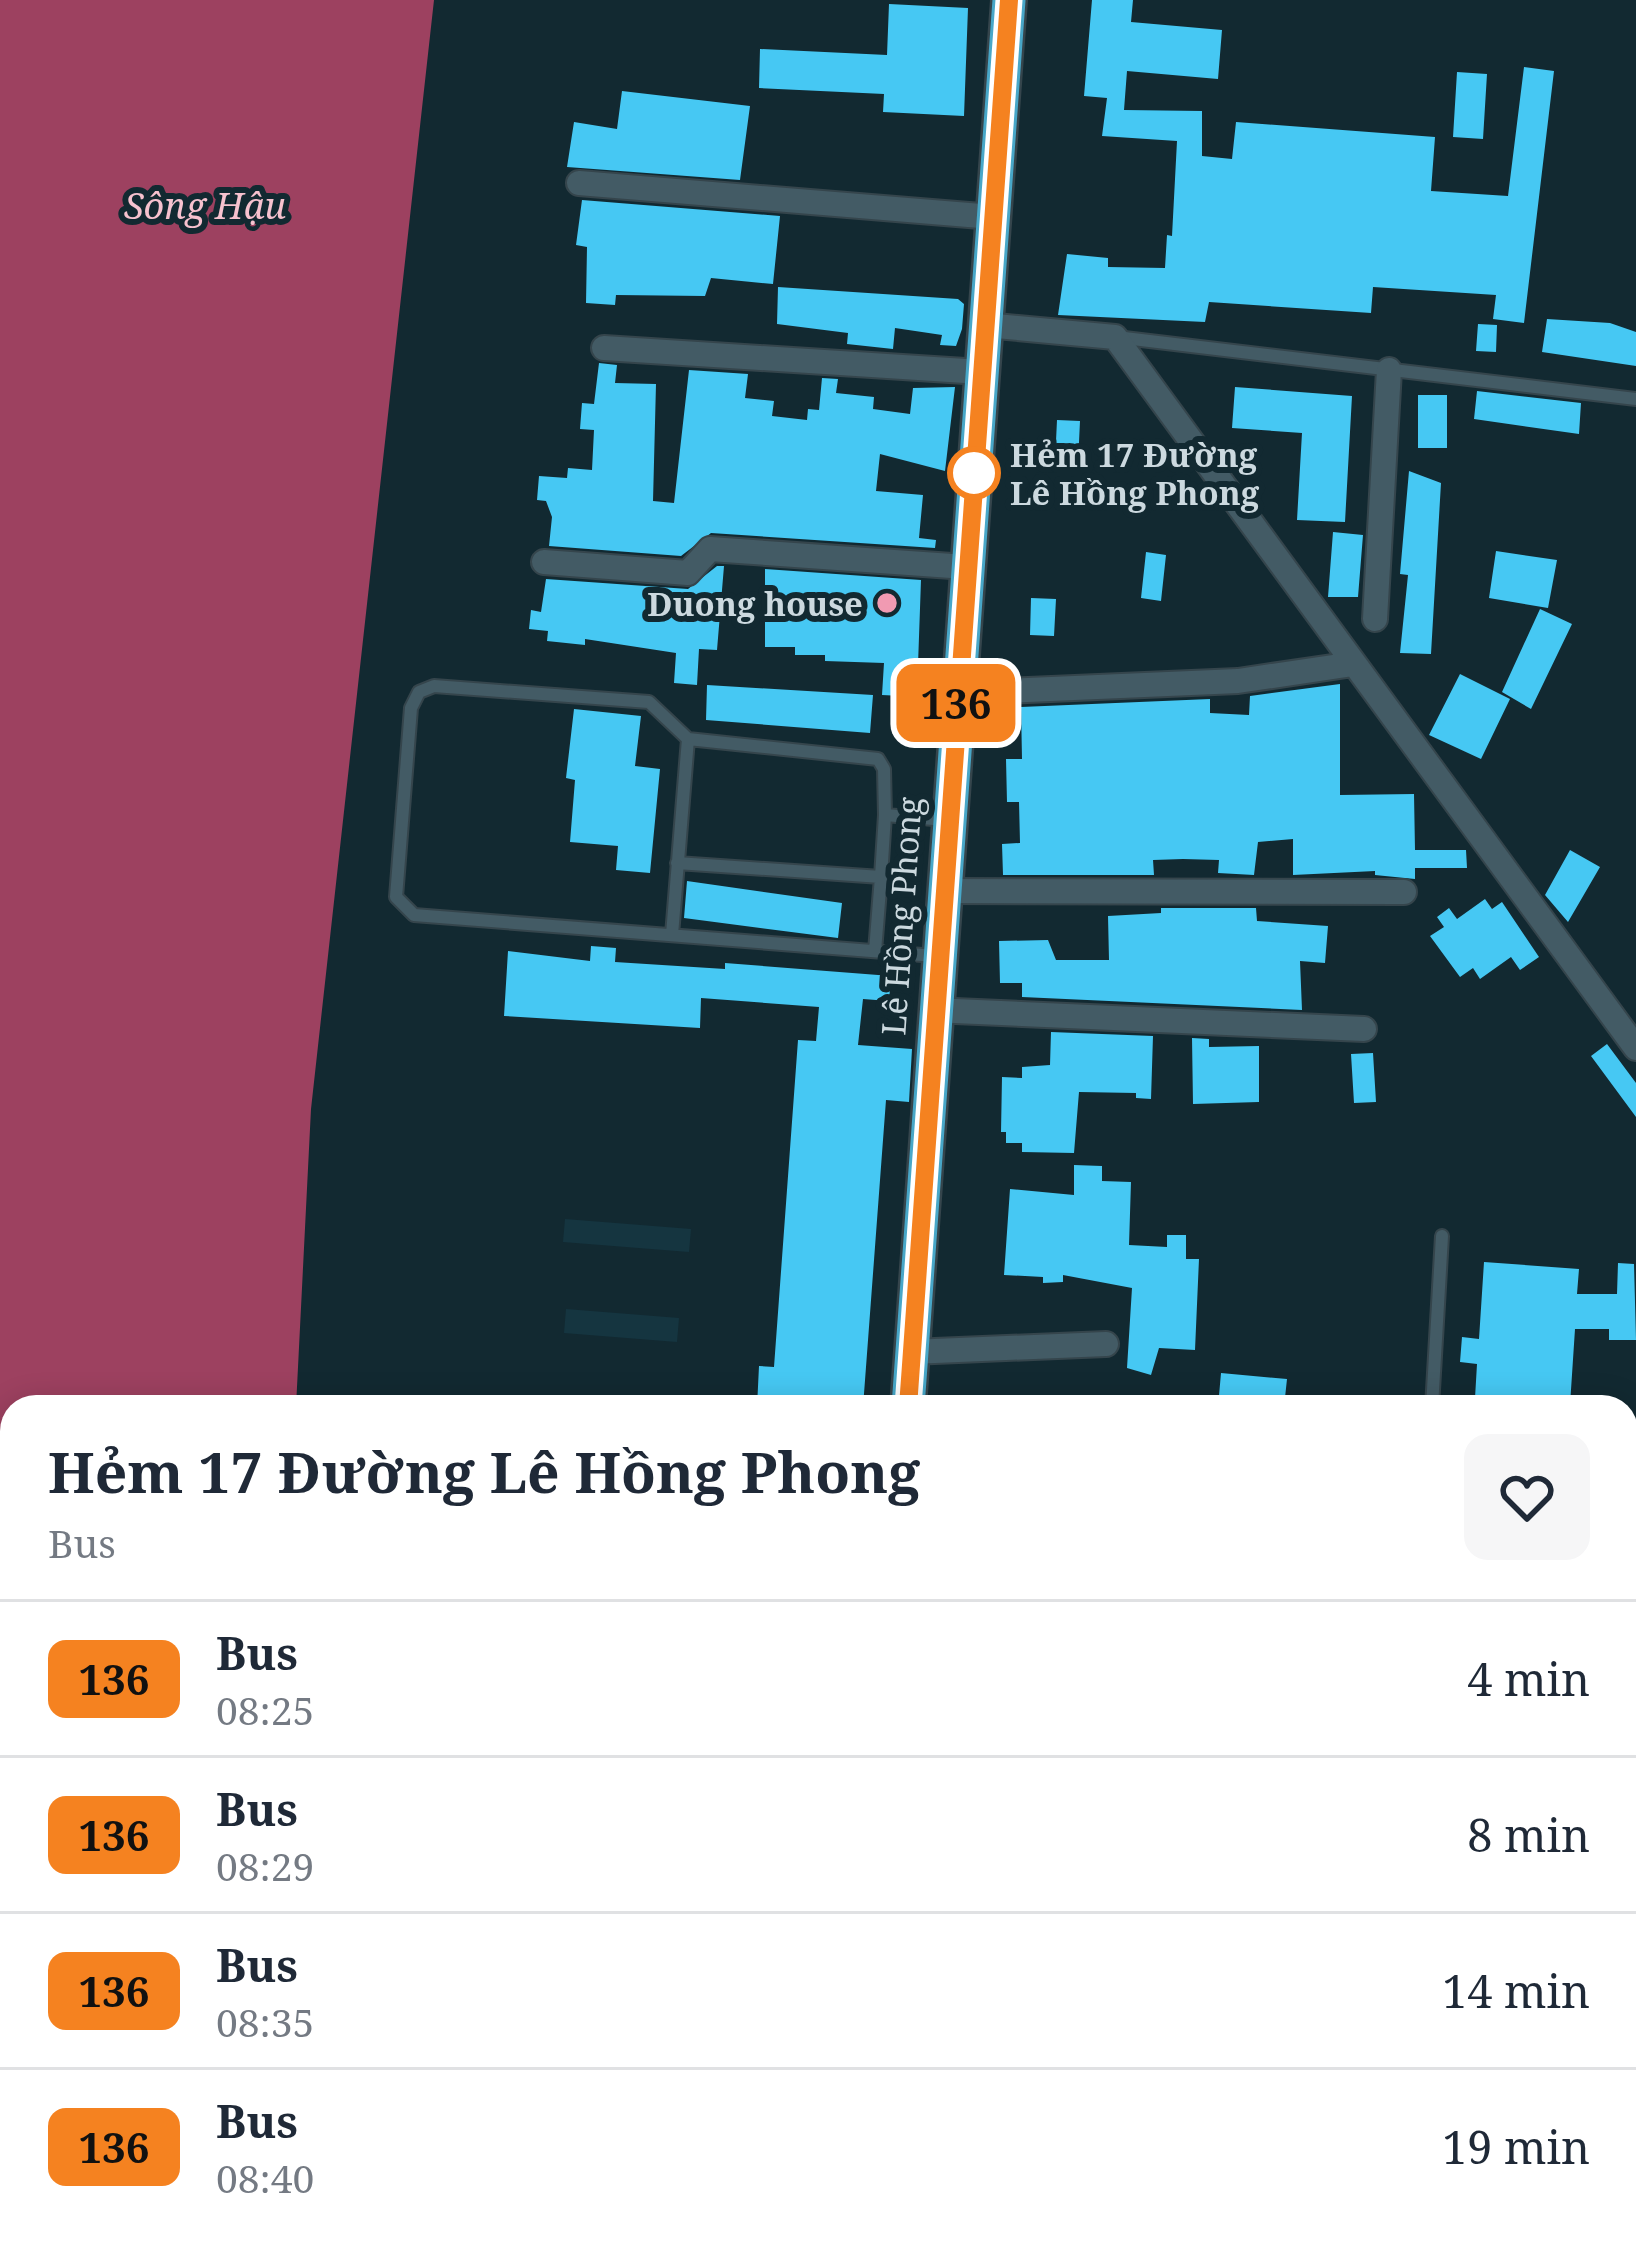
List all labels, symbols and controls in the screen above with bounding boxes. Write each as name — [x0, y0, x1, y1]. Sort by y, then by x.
water label: Sông Hậu — [124, 181, 286, 230]
place label: Hẻm 17 Đường Lê Hồng Phong — [1010, 432, 1260, 515]
marker: Hẻm 17 Đường Lê Hồng Phong — [949, 448, 999, 498]
place label: Duong house — [647, 581, 863, 626]
marker: Duong house — [874, 590, 900, 616]
line badge: 136 — [887, 664, 1025, 742]
text: 136 — [920, 674, 992, 731]
street label: Lê Hồng Phong — [870, 795, 932, 1037]
text: Hẻm 17 Đường Lê Hồng Phong — [48, 1432, 920, 1510]
button: heart — [1464, 1434, 1590, 1560]
text: Bus — [48, 1516, 116, 1569]
text: Bus — [216, 1622, 298, 1683]
text: 4 min — [1467, 1648, 1590, 1709]
text: 136 — [78, 1650, 150, 1707]
text: 08:25 — [216, 1683, 314, 1736]
text: Bus — [216, 1778, 298, 1839]
text: 8 min — [1467, 1804, 1590, 1865]
text: 136 — [78, 1806, 150, 1863]
text: 08:29 — [216, 1839, 314, 1892]
text: Bus — [216, 1934, 298, 1995]
text: 14 min — [1442, 1960, 1590, 2021]
text: 136 — [78, 1962, 150, 2019]
text: 08:35 — [216, 1995, 314, 2048]
text: Bus — [216, 2090, 298, 2151]
text: 19 min — [1442, 2116, 1590, 2177]
text: 136 — [78, 2118, 150, 2175]
text: 08:40 — [216, 2151, 314, 2204]

